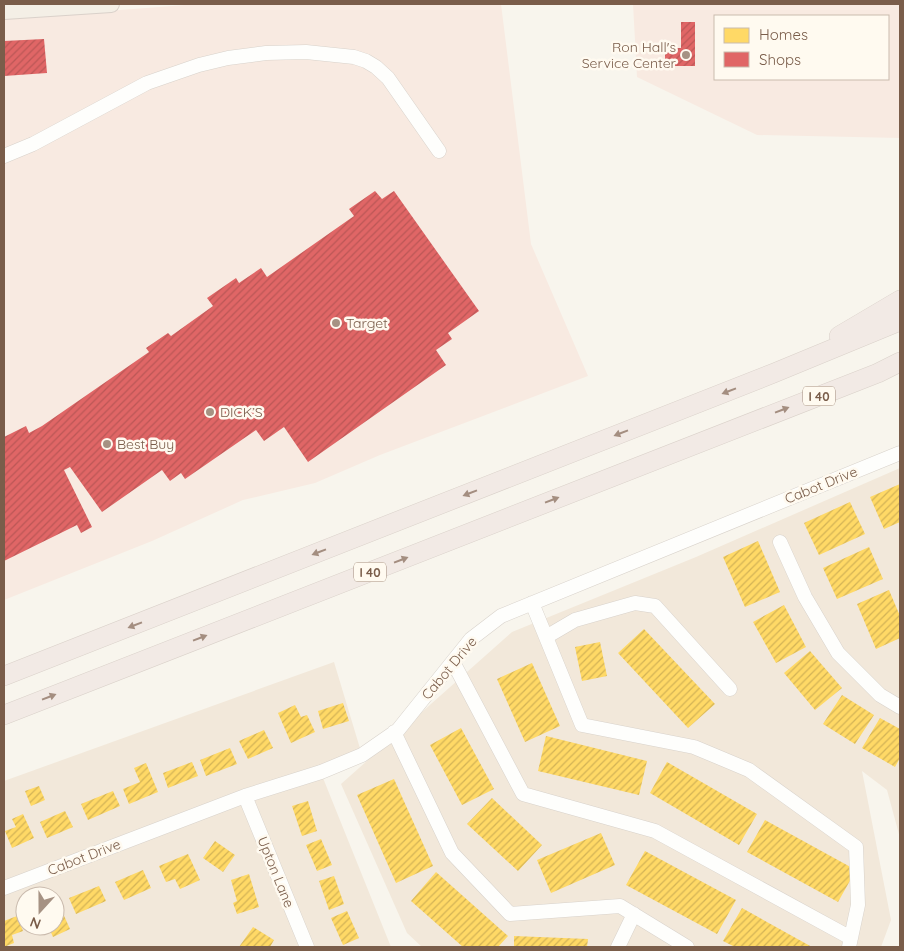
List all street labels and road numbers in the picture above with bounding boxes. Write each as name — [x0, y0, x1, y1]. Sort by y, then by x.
road number: I 40 — [803, 386, 835, 406]
street label: Cabot Drive — [782, 462, 860, 508]
road number: I 40 — [354, 562, 386, 582]
street label: Cabot Drive — [417, 633, 481, 703]
street label: Upton Lane — [254, 834, 299, 910]
street label: Cabot Drive — [45, 835, 123, 879]

